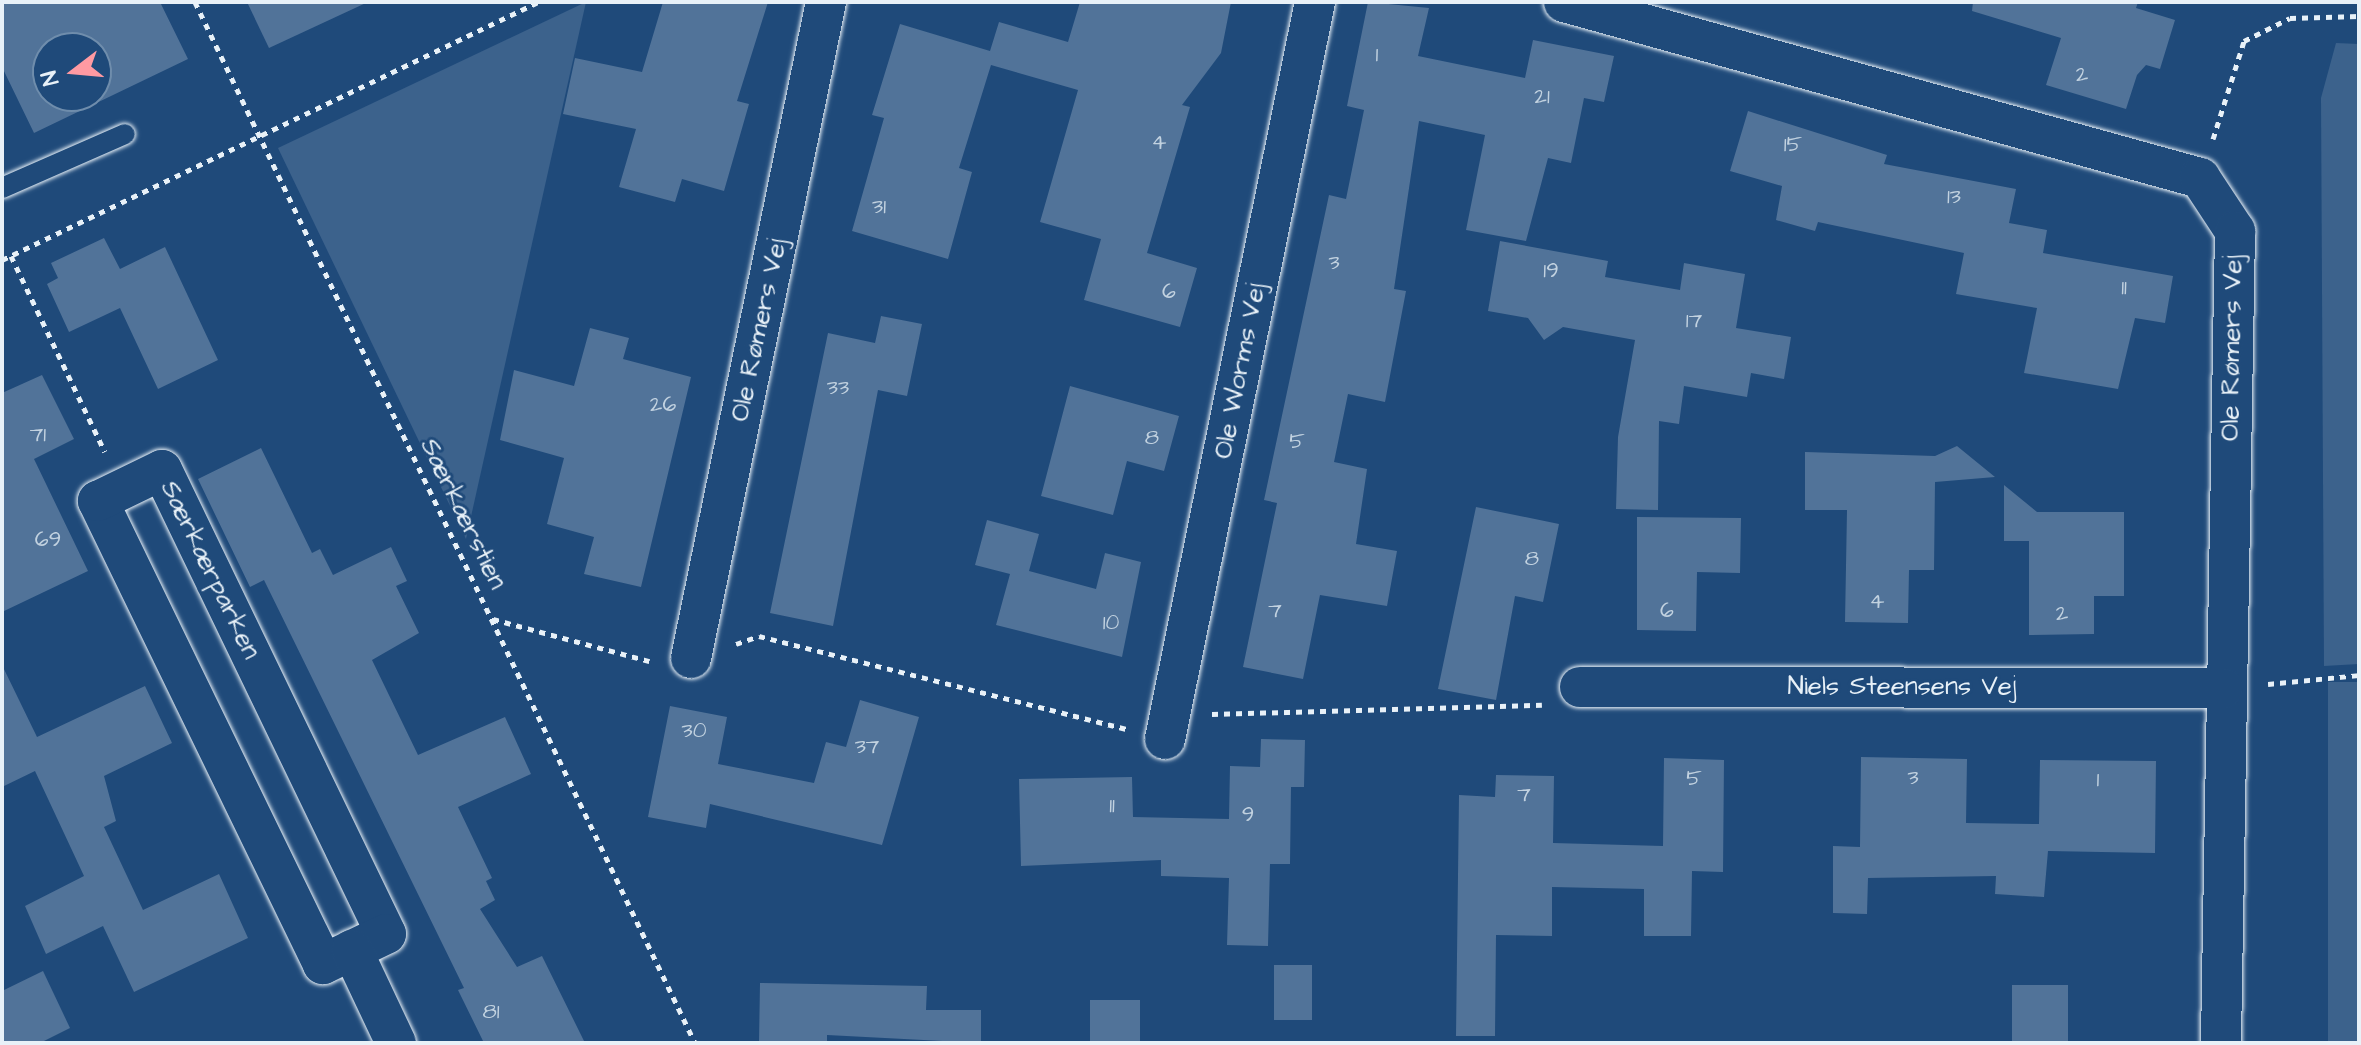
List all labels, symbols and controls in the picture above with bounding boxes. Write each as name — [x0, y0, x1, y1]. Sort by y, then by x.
north arrow — [32, 32, 112, 112]
house number: 1 — [1376, 42, 1378, 68]
house number: 2 — [2076, 62, 2088, 88]
text: N — [34, 67, 67, 89]
house number: 21 — [1534, 84, 1550, 110]
house number: 4 — [1152, 130, 1166, 156]
house number: 15 — [1784, 132, 1802, 158]
house number: 13 — [1947, 184, 1961, 210]
house number: 31 — [872, 194, 886, 220]
street label: Ole Rømers Vej — [724, 236, 794, 424]
house number: 3 — [1328, 250, 1340, 276]
street label: Ole Rømers Vej — [2215, 255, 2249, 441]
house number: 19 — [1543, 258, 1559, 284]
house number: 11 — [2121, 275, 2127, 301]
house number: 6 — [1162, 279, 1176, 305]
street label: Ole Worms Vej — [1208, 281, 1272, 461]
house number: 17 — [1686, 308, 1702, 334]
house number: 33 — [827, 375, 849, 401]
house number: 26 — [650, 392, 676, 418]
house number: 71 — [30, 422, 46, 448]
house number: 8 — [1145, 425, 1159, 451]
house number: 5 — [1289, 429, 1305, 455]
street label: Særkærstien — [413, 433, 513, 595]
street label: Særkærparken — [153, 476, 267, 664]
house number: 69 — [35, 527, 61, 553]
house number: 8 — [1525, 546, 1539, 572]
house number: 4 — [1870, 589, 1884, 615]
house number: 7 — [1268, 598, 1282, 624]
house number: 6 — [1660, 598, 1674, 624]
house number: 2 — [2056, 601, 2068, 627]
house number: 10 — [1103, 610, 1119, 636]
street label: Niels Steensens Vej — [1788, 671, 2016, 703]
house number: 30 — [681, 718, 707, 744]
house number: 37 — [855, 734, 879, 760]
house number: 3 — [1907, 765, 1919, 791]
house number: 5 — [1686, 766, 1702, 792]
house number: 1 — [2097, 767, 2099, 793]
house number: 7 — [1517, 782, 1531, 808]
house number: 11 — [1109, 793, 1115, 819]
house number: 9 — [1242, 802, 1254, 828]
house number: 81 — [482, 999, 500, 1025]

